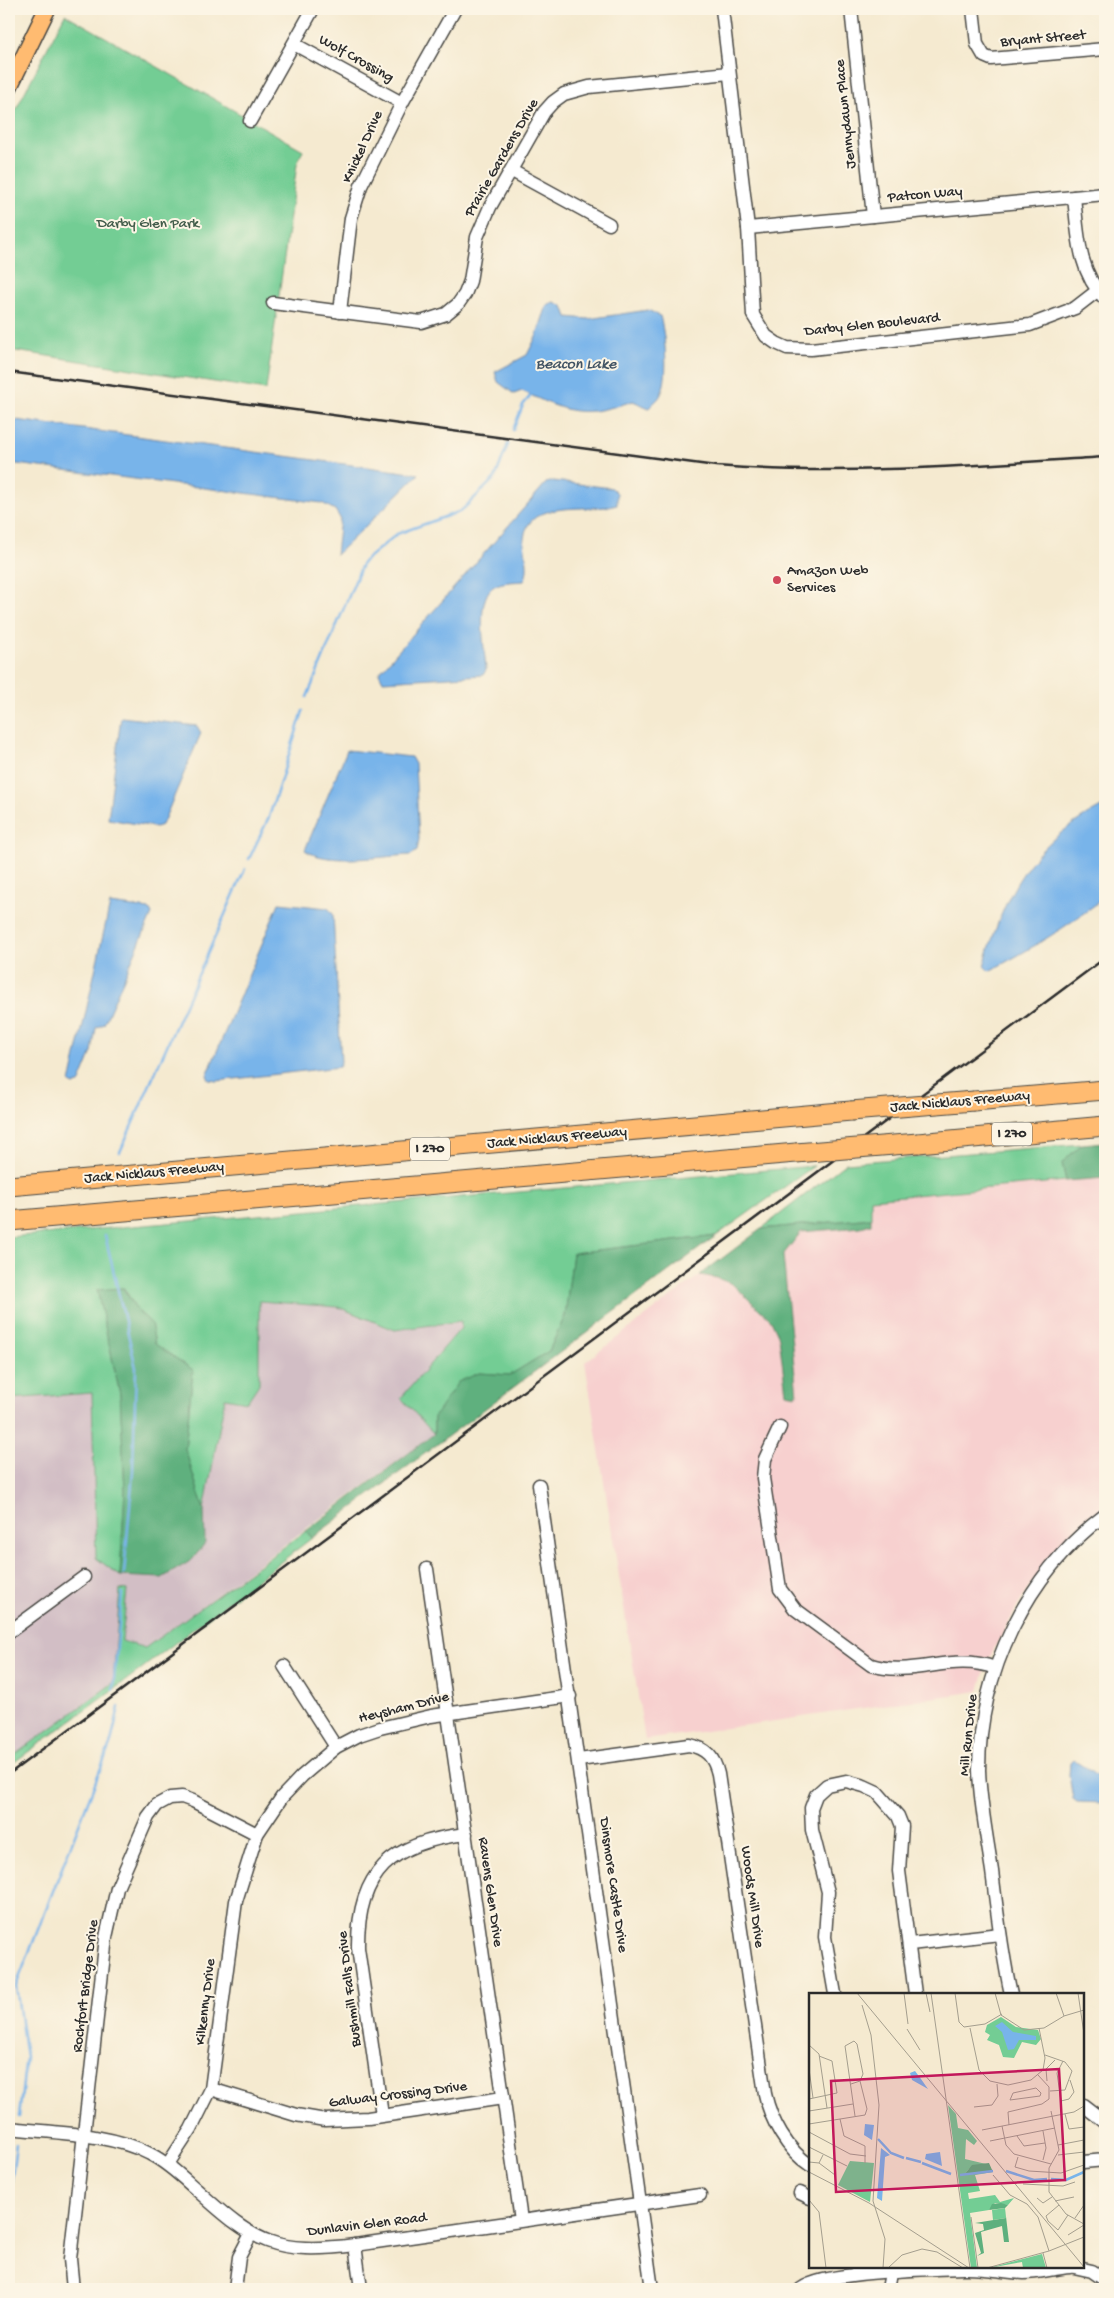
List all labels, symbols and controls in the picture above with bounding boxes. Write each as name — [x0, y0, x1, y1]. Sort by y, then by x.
street label: Bryant Street — [999, 26, 1088, 52]
street label: Wolf Crossing — [315, 31, 397, 87]
street label: Jennydawn Place — [831, 58, 861, 169]
street label: Prairie Gardens Drive — [460, 95, 543, 221]
street label: Knickel Drive — [338, 108, 388, 186]
street label: Patcon Way — [886, 183, 964, 207]
park label: Darby Glen Park — [96, 215, 200, 233]
street label: Darby Glen Boulevard — [802, 309, 942, 341]
water label: Beacon Lake — [536, 356, 617, 375]
place label: Amazon Web Services — [787, 562, 868, 597]
marker: Amazon Web Services — [771, 574, 783, 586]
street label: Jack Nicklaus Freeway — [889, 1087, 1031, 1117]
road number: I 270 — [992, 1122, 1032, 1146]
street label: Jack Nicklaus Freeway — [486, 1123, 628, 1153]
road number: I 270 — [410, 1138, 450, 1160]
street label: Jack Nicklaus Freeway — [83, 1158, 225, 1188]
street label: Heysham Drive — [357, 1688, 451, 1728]
street label: Mill Run Drive — [956, 1693, 982, 1777]
street label: Dinsmore Castle Drive — [594, 1815, 631, 1954]
street label: Ravens Glen Drive — [473, 1836, 507, 1948]
street label: Woods Mill Drive — [736, 1845, 768, 1949]
street label: Rochfort Bridge Drive — [69, 1918, 103, 2053]
street label: Bushmill Falls Drive — [334, 1930, 366, 2049]
street label: Kilkenny Drive — [192, 1957, 220, 2046]
inset map — [809, 1993, 1084, 2268]
street label: Galway Crossing Drive — [328, 2078, 469, 2112]
street label: Dunlavin Glen Road — [305, 2209, 429, 2241]

